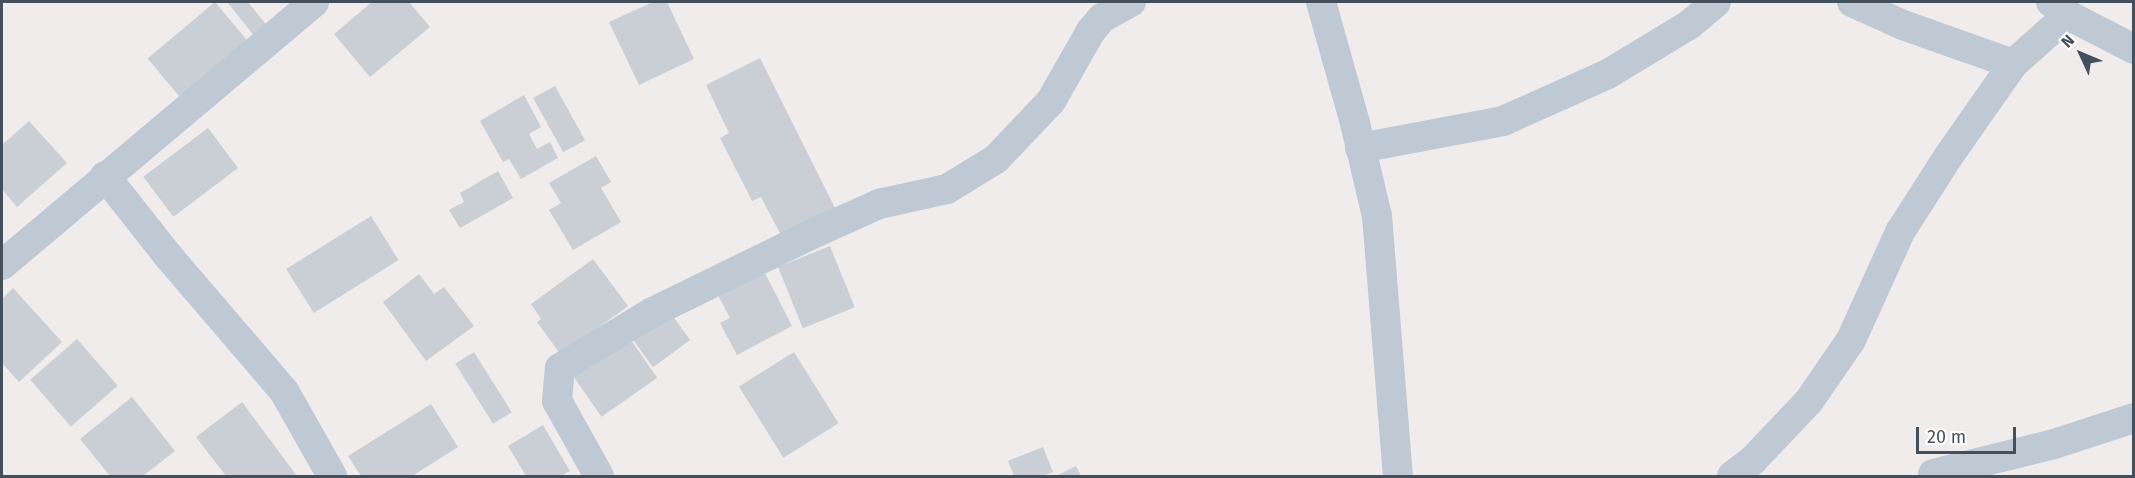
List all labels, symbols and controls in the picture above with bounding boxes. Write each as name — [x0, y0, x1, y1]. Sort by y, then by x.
north arrow — [2051, 24, 2111, 84]
text: N — [2057, 31, 2078, 52]
scale bar — [1919, 415, 2020, 453]
text: 20 m — [1927, 426, 1966, 448]

